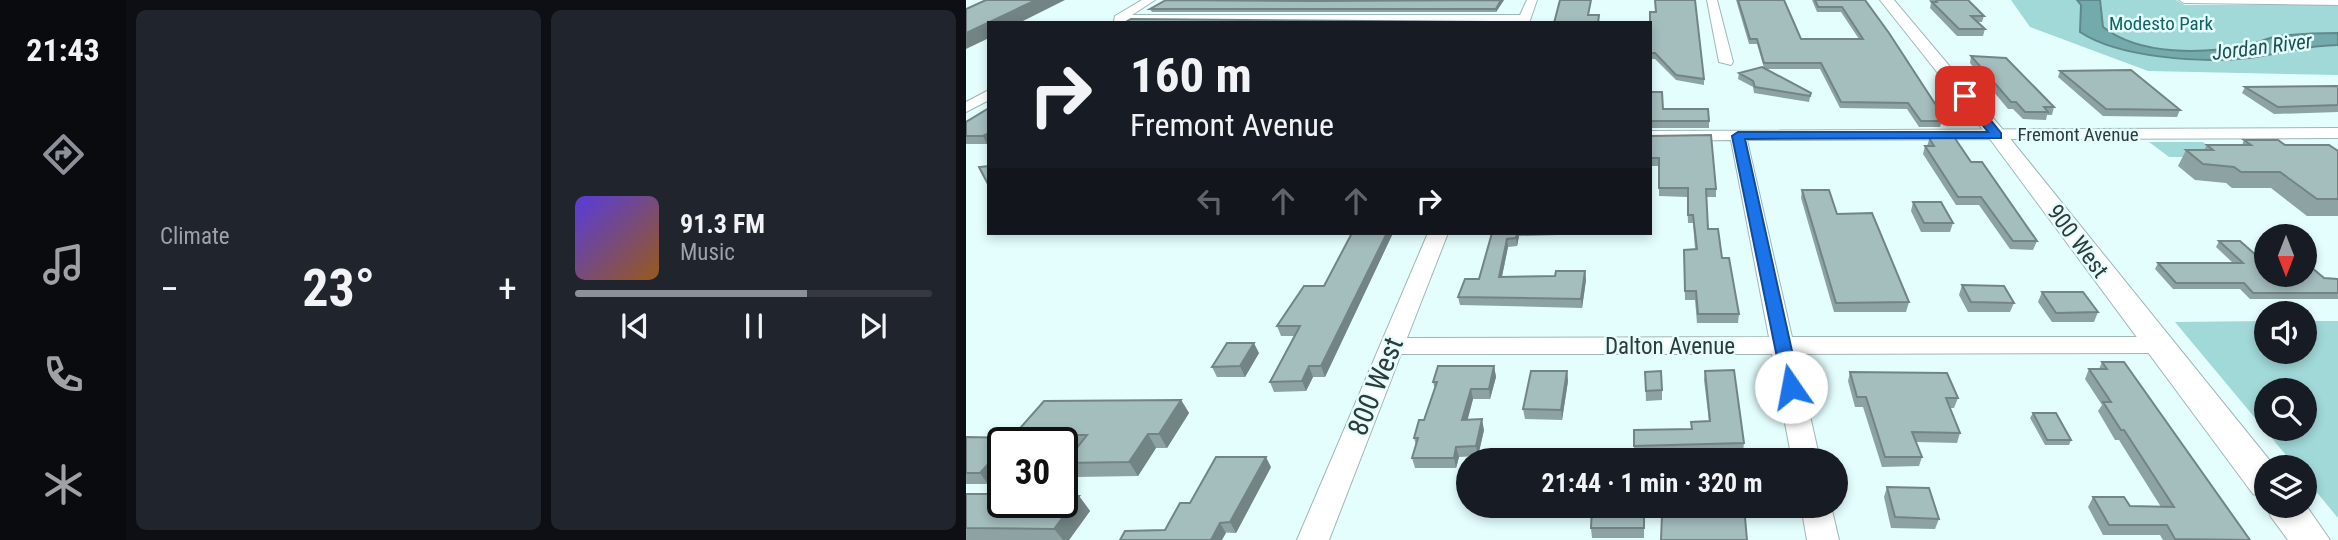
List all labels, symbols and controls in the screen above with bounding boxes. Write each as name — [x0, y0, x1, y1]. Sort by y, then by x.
park label: Modesto Park — [2109, 12, 2213, 35]
water label: Jordan River — [2211, 29, 2314, 65]
text: 21:43 — [26, 31, 100, 69]
text: 160 m — [1130, 47, 1252, 104]
icon: right — [1015, 49, 1106, 140]
pin — [1935, 66, 1995, 126]
icon: arrive — [1946, 77, 1984, 115]
text: Fremont Avenue — [1130, 106, 1334, 144]
street label: Fremont Avenue — [2017, 123, 2139, 146]
icon: directions — [39, 130, 88, 179]
icon: left — [1191, 182, 1229, 220]
icon: ahead — [1264, 182, 1302, 220]
icon: ahead — [1337, 182, 1375, 220]
icon: right — [1410, 182, 1448, 220]
street label: 900 West — [2041, 199, 2114, 283]
text: 91.3 FM — [680, 209, 765, 239]
text: Climate — [160, 223, 230, 250]
north arrow — [2254, 224, 2317, 287]
map controls — [2254, 224, 2317, 518]
text: Music — [680, 239, 735, 266]
icon: music — [39, 240, 88, 289]
text: 23° — [302, 258, 375, 319]
text: − — [160, 267, 179, 311]
text: + — [498, 267, 517, 311]
button: sound — [2254, 301, 2317, 364]
icon: previous — [616, 307, 654, 345]
icon: pause — [735, 307, 773, 345]
icon: next — [854, 307, 892, 345]
street label: 800 West — [1341, 332, 1410, 440]
street label: Dalton Avenue — [1605, 333, 1735, 360]
icon: phone — [39, 350, 88, 399]
position arrow — [1754, 350, 1828, 424]
button: search — [2254, 378, 2317, 441]
speed limit sign: 30 — [987, 427, 1078, 518]
button: layers — [2254, 455, 2317, 518]
icon: climate — [39, 460, 88, 509]
text: 21:44 · 1 min · 320 m — [1542, 468, 1762, 498]

